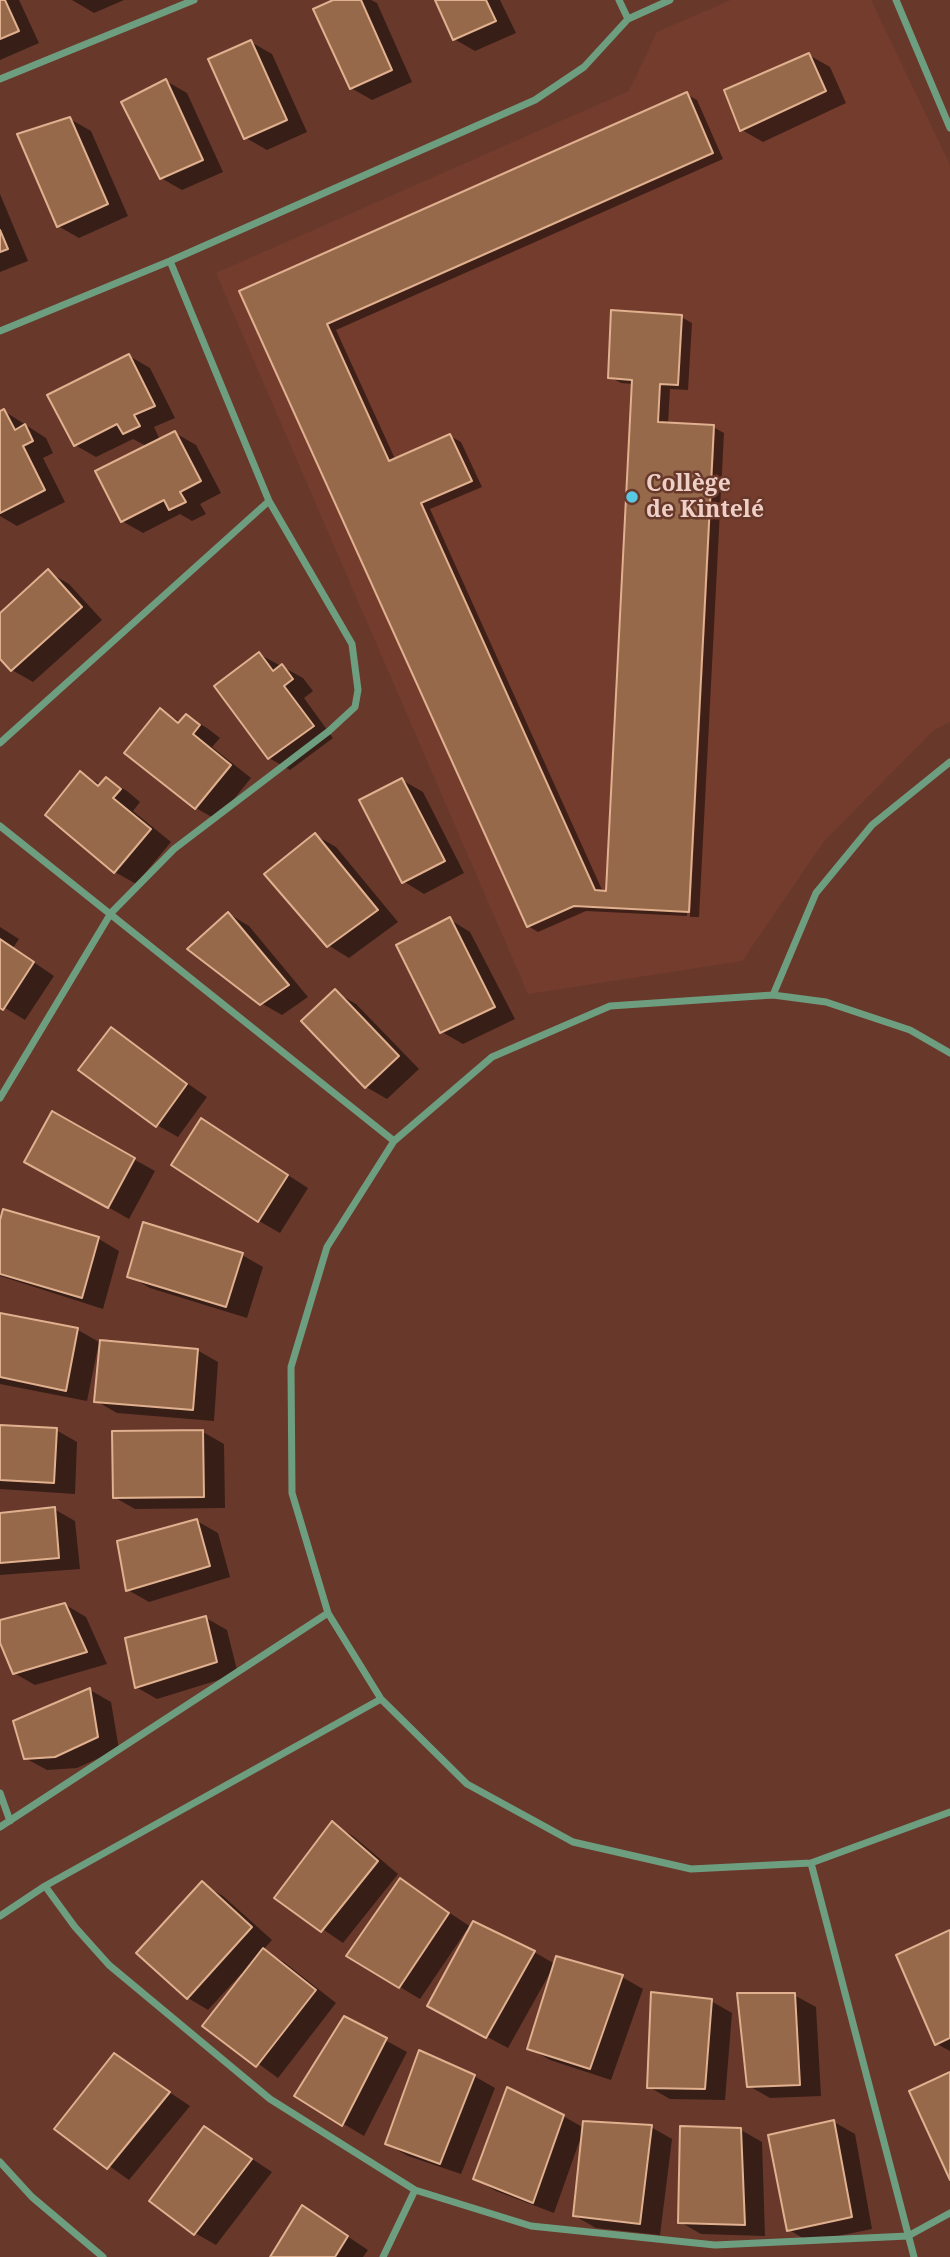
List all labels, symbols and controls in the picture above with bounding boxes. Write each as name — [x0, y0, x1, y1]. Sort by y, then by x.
place label: Collège de Kintelé — [646, 470, 764, 524]
marker: Collège de Kintelé — [624, 489, 640, 505]

